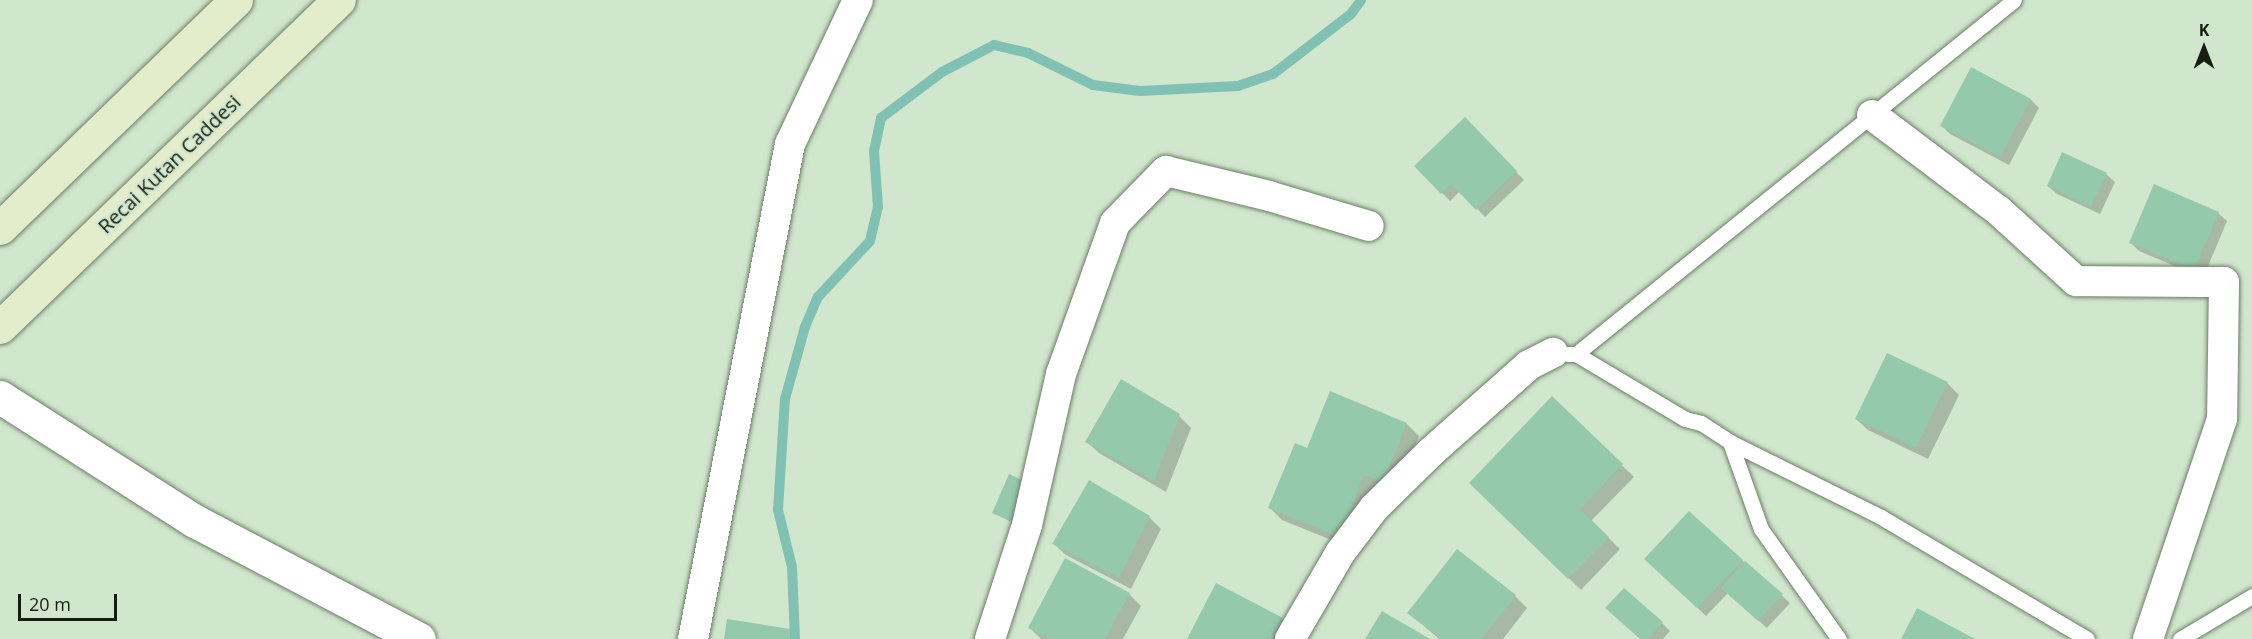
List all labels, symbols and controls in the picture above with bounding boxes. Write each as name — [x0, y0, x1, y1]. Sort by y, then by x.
north arrow — [2174, 18, 2234, 78]
text: K — [2199, 19, 2209, 41]
street label: Recai Kutan Caddesi — [93, 90, 245, 238]
scale bar — [21, 582, 120, 620]
text: 20 m — [29, 592, 71, 616]

